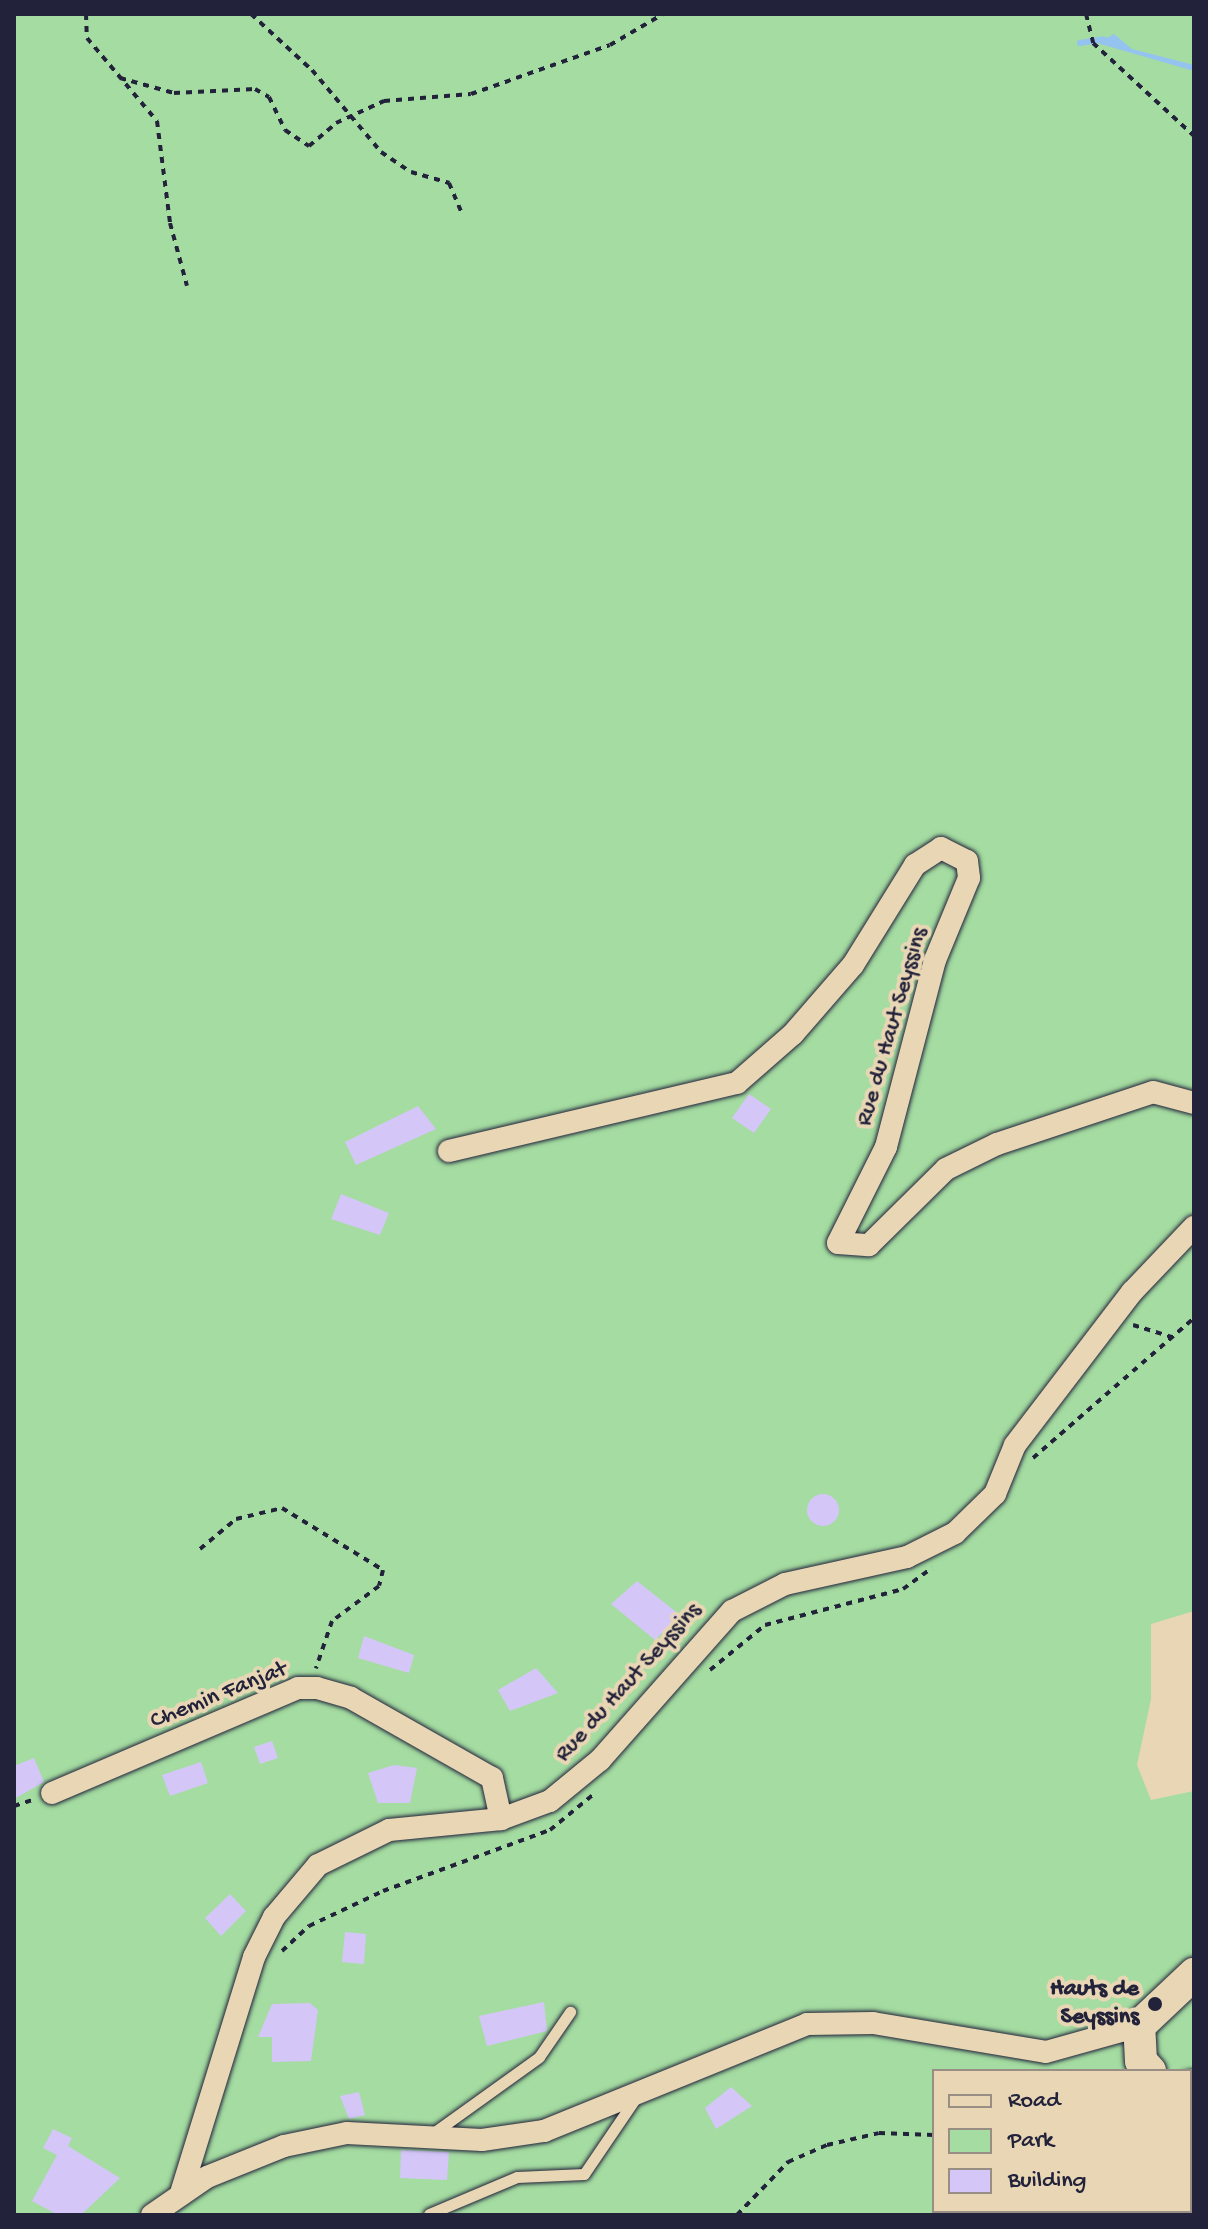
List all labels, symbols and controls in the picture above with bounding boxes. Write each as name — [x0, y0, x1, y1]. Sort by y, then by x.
street label: Rue du Haut Seyssins — [851, 924, 935, 1130]
street label: Rue du Haut Seyssins — [550, 1597, 708, 1769]
street label: Chemin Fanjat — [147, 1656, 291, 1736]
place label: Hauts de Seyssins — [1050, 1976, 1139, 2032]
marker: Hauts de Seyssins — [1146, 1995, 1164, 2013]
legend — [932, 2069, 1192, 2213]
text: Road — [1008, 2087, 1060, 2116]
text: Park — [1008, 2127, 1054, 2156]
text: Building — [1008, 2167, 1086, 2196]

